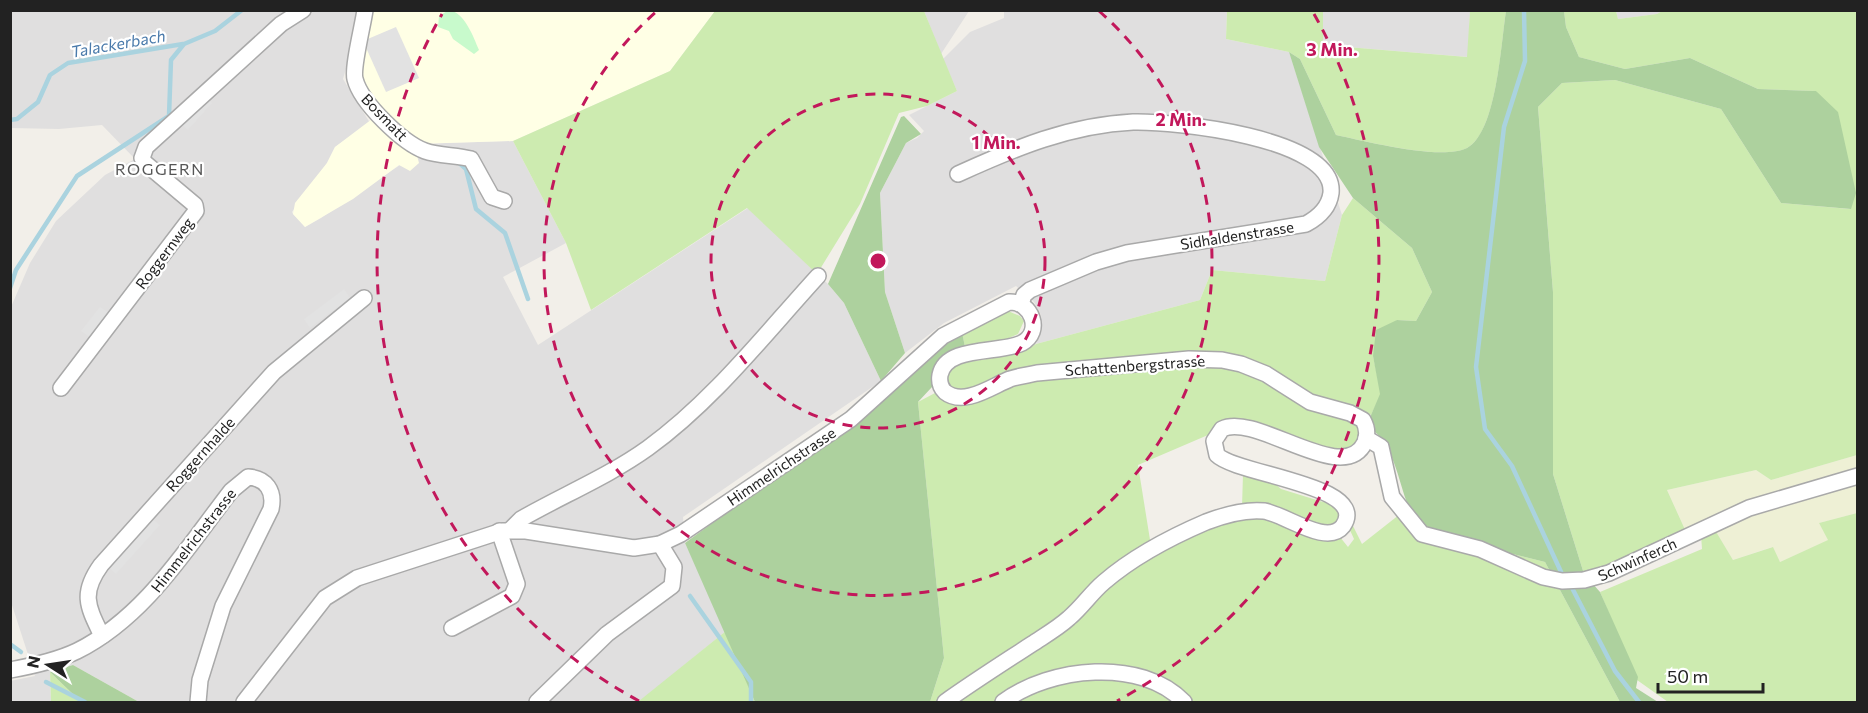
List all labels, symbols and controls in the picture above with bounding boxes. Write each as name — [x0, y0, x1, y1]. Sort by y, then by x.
water label: Talackerbach — [69, 25, 167, 61]
text: 3 Min. — [1306, 38, 1358, 60]
street label: Bosmatt — [358, 90, 412, 144]
text: 2 Min. — [1155, 108, 1207, 130]
text: 1 Min. — [971, 131, 1021, 153]
district label: ROGGERN — [115, 159, 205, 178]
street label: Roggernweg — [131, 214, 197, 292]
street label: Sidhaldenstrasse — [1179, 217, 1295, 253]
centre of rings — [868, 251, 888, 271]
street label: Schattenbergstrasse — [1064, 351, 1206, 379]
street label: Roggernhalde — [162, 413, 238, 495]
street label: Himmelrichstrasse — [723, 423, 839, 509]
street label: Himmelrichstrasse — [147, 484, 239, 596]
street label: Schwinferch — [1595, 534, 1679, 584]
north arrow — [18, 635, 78, 695]
text: N — [22, 654, 43, 670]
scale bar — [1658, 656, 1763, 694]
text: 50 m — [1667, 665, 1708, 687]

